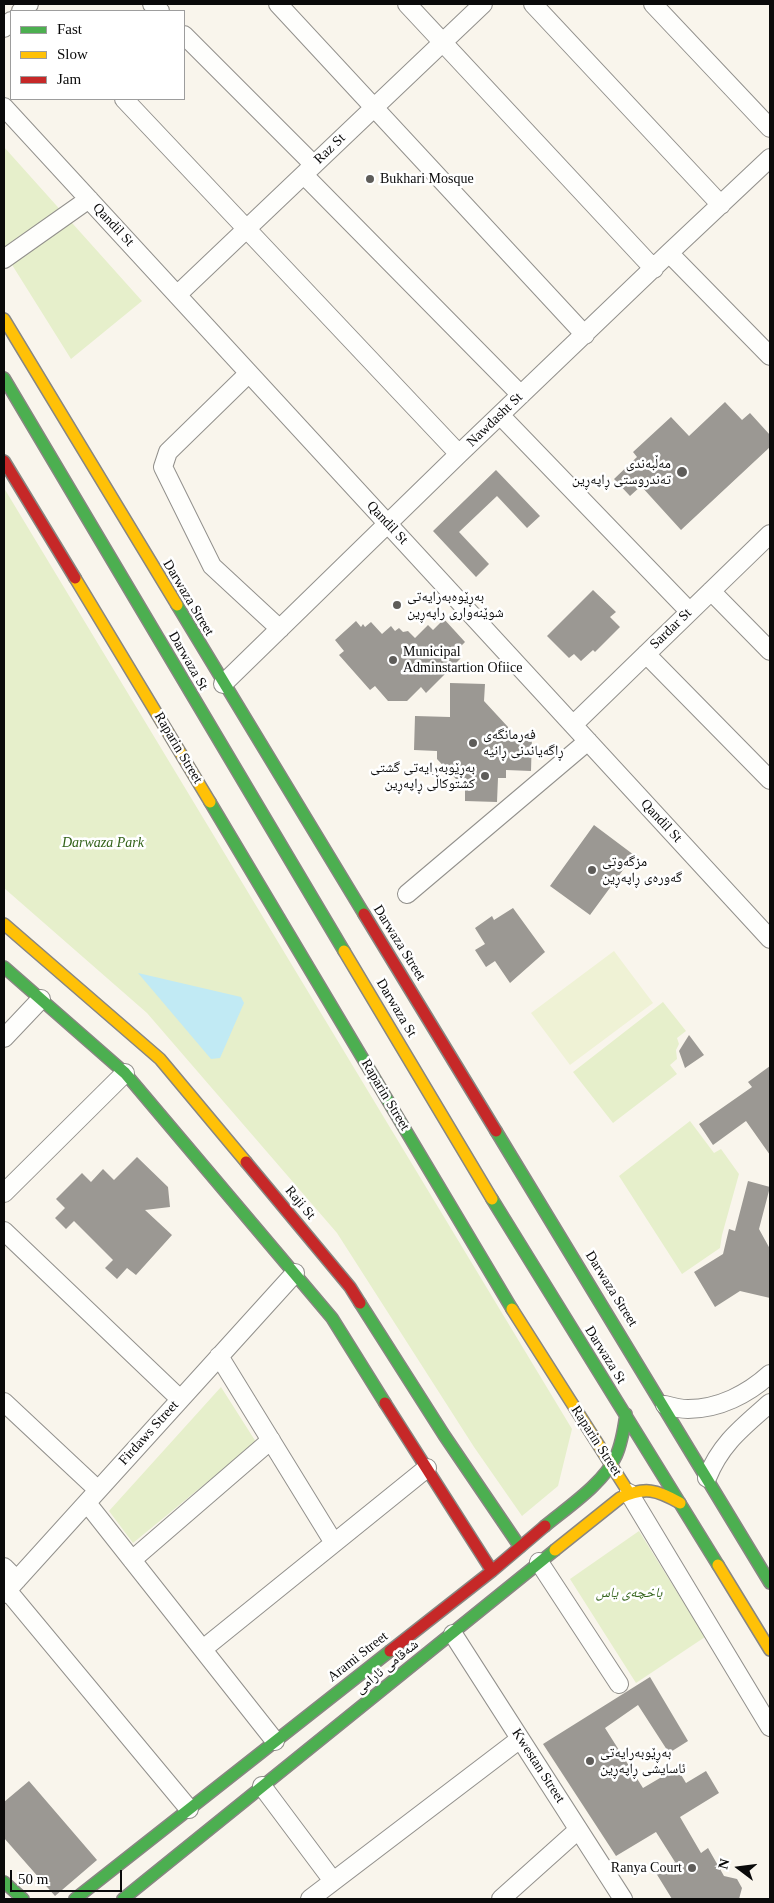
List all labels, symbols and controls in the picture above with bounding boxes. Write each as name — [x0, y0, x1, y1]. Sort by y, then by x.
legend — [10, 10, 185, 100]
text: Fast — [57, 21, 82, 37]
text: Slow — [57, 46, 88, 62]
text: Jam — [57, 71, 81, 87]
street label: Raz St — [311, 130, 349, 168]
place label: Bukhari Mosque — [380, 171, 474, 187]
marker: Bukhari Mosque — [364, 173, 376, 185]
street label: Qandil St — [89, 200, 137, 250]
street label: Nawdasht St — [464, 389, 526, 451]
place label: مەڵبەندی تەندروستی ڕاپەڕین — [572, 456, 671, 488]
marker: مەڵبەندی تەندروستی ڕاپەڕین — [675, 465, 689, 479]
street label: Qandil St — [363, 498, 411, 548]
street label: Darwaza Street — [159, 557, 217, 639]
place label: بەڕێوەبەرایەتی شوێنەواری راپەڕین — [407, 589, 504, 622]
marker: بەڕێوەبەرایەتی شوێنەواری راپەڕین — [391, 599, 403, 611]
street label: Sardar St — [647, 605, 695, 653]
street label: Darwaza St — [164, 629, 212, 693]
place label: Municipal Adminstartion Ofiice — [403, 644, 522, 676]
marker: Municipal Adminstartion Ofiice — [387, 654, 399, 666]
street label: Raparin Street — [150, 709, 206, 787]
place label: فەرمانگەی ڕاگەیاندنی ڕانیە — [483, 727, 564, 760]
marker: فەرمانگەی ڕاگەیاندنی ڕانیە — [467, 737, 479, 749]
place label: بەڕێوبەرایەتی گشتی کشتوکاڵی ڕاپەڕین — [370, 760, 475, 792]
marker: بەڕێوبەرایەتی گشتی کشتوکاڵی ڕاپەڕین — [479, 770, 491, 782]
street label: Qandil St — [637, 796, 685, 846]
park label: Darwaza Park — [62, 835, 144, 851]
place label: مزگەوتی گەورەی ڕاپەڕین — [602, 854, 682, 886]
marker: مزگەوتی گەورەی ڕاپەڕین — [586, 864, 598, 876]
street label: Darwaza Street — [369, 902, 429, 984]
street label: Darwaza St — [372, 976, 420, 1040]
street label: Raparin Street — [357, 1056, 413, 1134]
street label: Raji St — [281, 1183, 319, 1223]
street label: Darwaza Street — [581, 1248, 641, 1330]
street label: Darwaza St — [581, 1323, 629, 1387]
street label: Firdaws Street — [116, 1397, 182, 1469]
street label: Raparin Street — [567, 1403, 625, 1479]
park label: باخچەی یاس — [596, 1585, 662, 1601]
street label: Arami Street — [324, 1628, 392, 1686]
street label: شەقامی ئارامی — [352, 1636, 422, 1698]
street label: Kwestan Street — [508, 1726, 568, 1806]
place label: بەڕێوبەرایەتی ئاسایشی ڕاپەڕین — [600, 1745, 686, 1778]
marker: بەڕێوبەرایەتی ئاسایشی ڕاپەڕین — [584, 1755, 596, 1767]
north arrow — [714, 1843, 764, 1893]
text: N — [715, 1857, 733, 1871]
scale bar — [12, 1860, 125, 1892]
place label: Ranya Court — [611, 1860, 682, 1876]
marker: Ranya Court — [686, 1862, 698, 1874]
text: 50 m — [18, 1871, 48, 1887]

